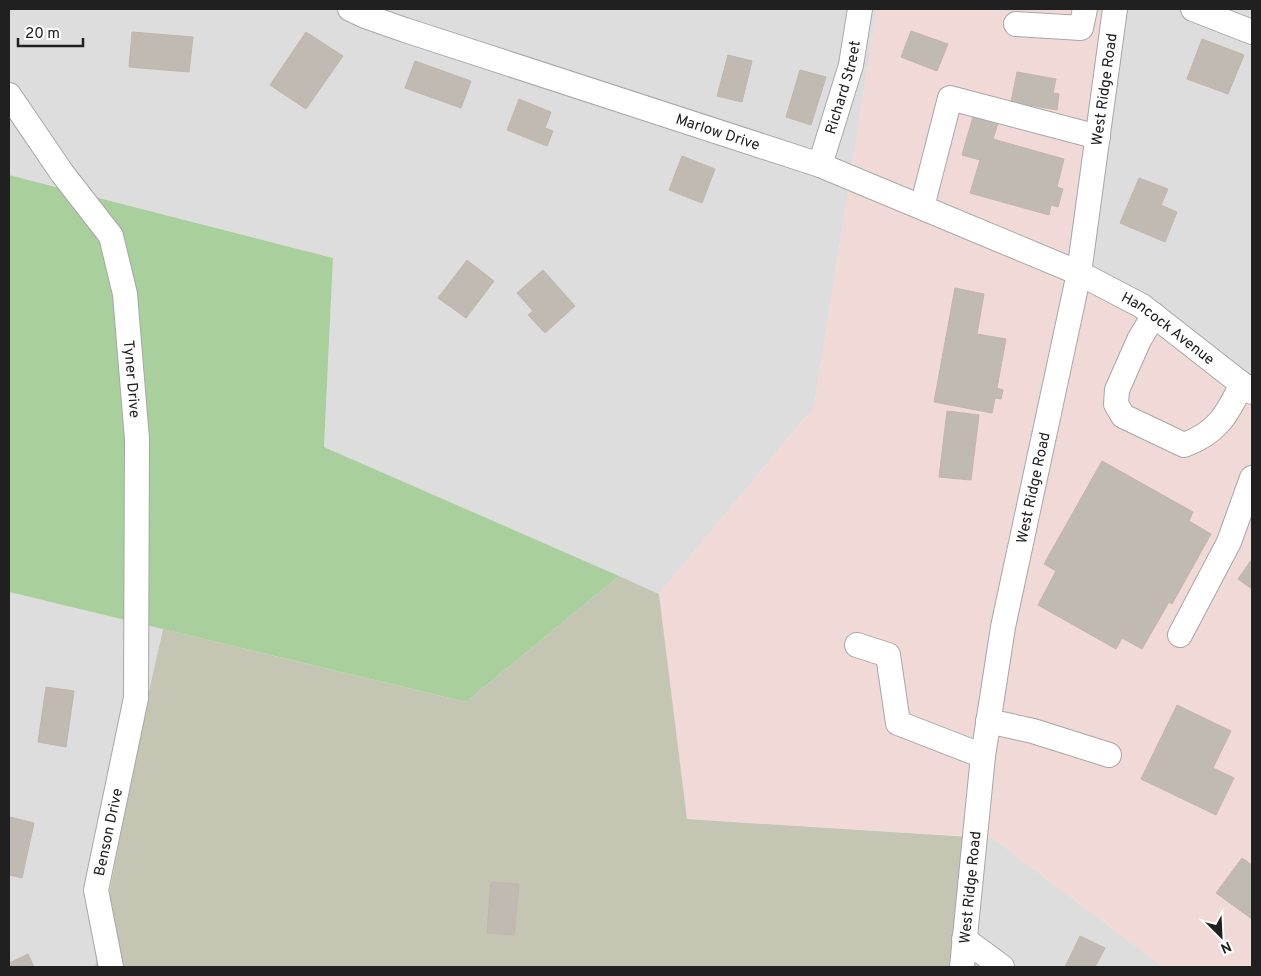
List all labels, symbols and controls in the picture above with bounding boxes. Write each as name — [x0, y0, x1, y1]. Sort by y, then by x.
scale bar — [18, 15, 82, 47]
text: 20 m — [25, 25, 60, 44]
street label: West Ridge Road — [1088, 32, 1123, 147]
street label: Richard Street — [822, 39, 866, 137]
street label: Marlow Drive — [673, 111, 762, 156]
street label: Hancock Avenue — [1117, 289, 1218, 370]
street label: Tyner Drive — [118, 339, 143, 419]
street label: West Ridge Road — [1013, 431, 1056, 545]
street label: Benson Drive — [91, 787, 128, 878]
street label: West Ridge Road — [956, 830, 986, 945]
north arrow — [1196, 911, 1246, 961]
text: N — [1218, 937, 1234, 956]

